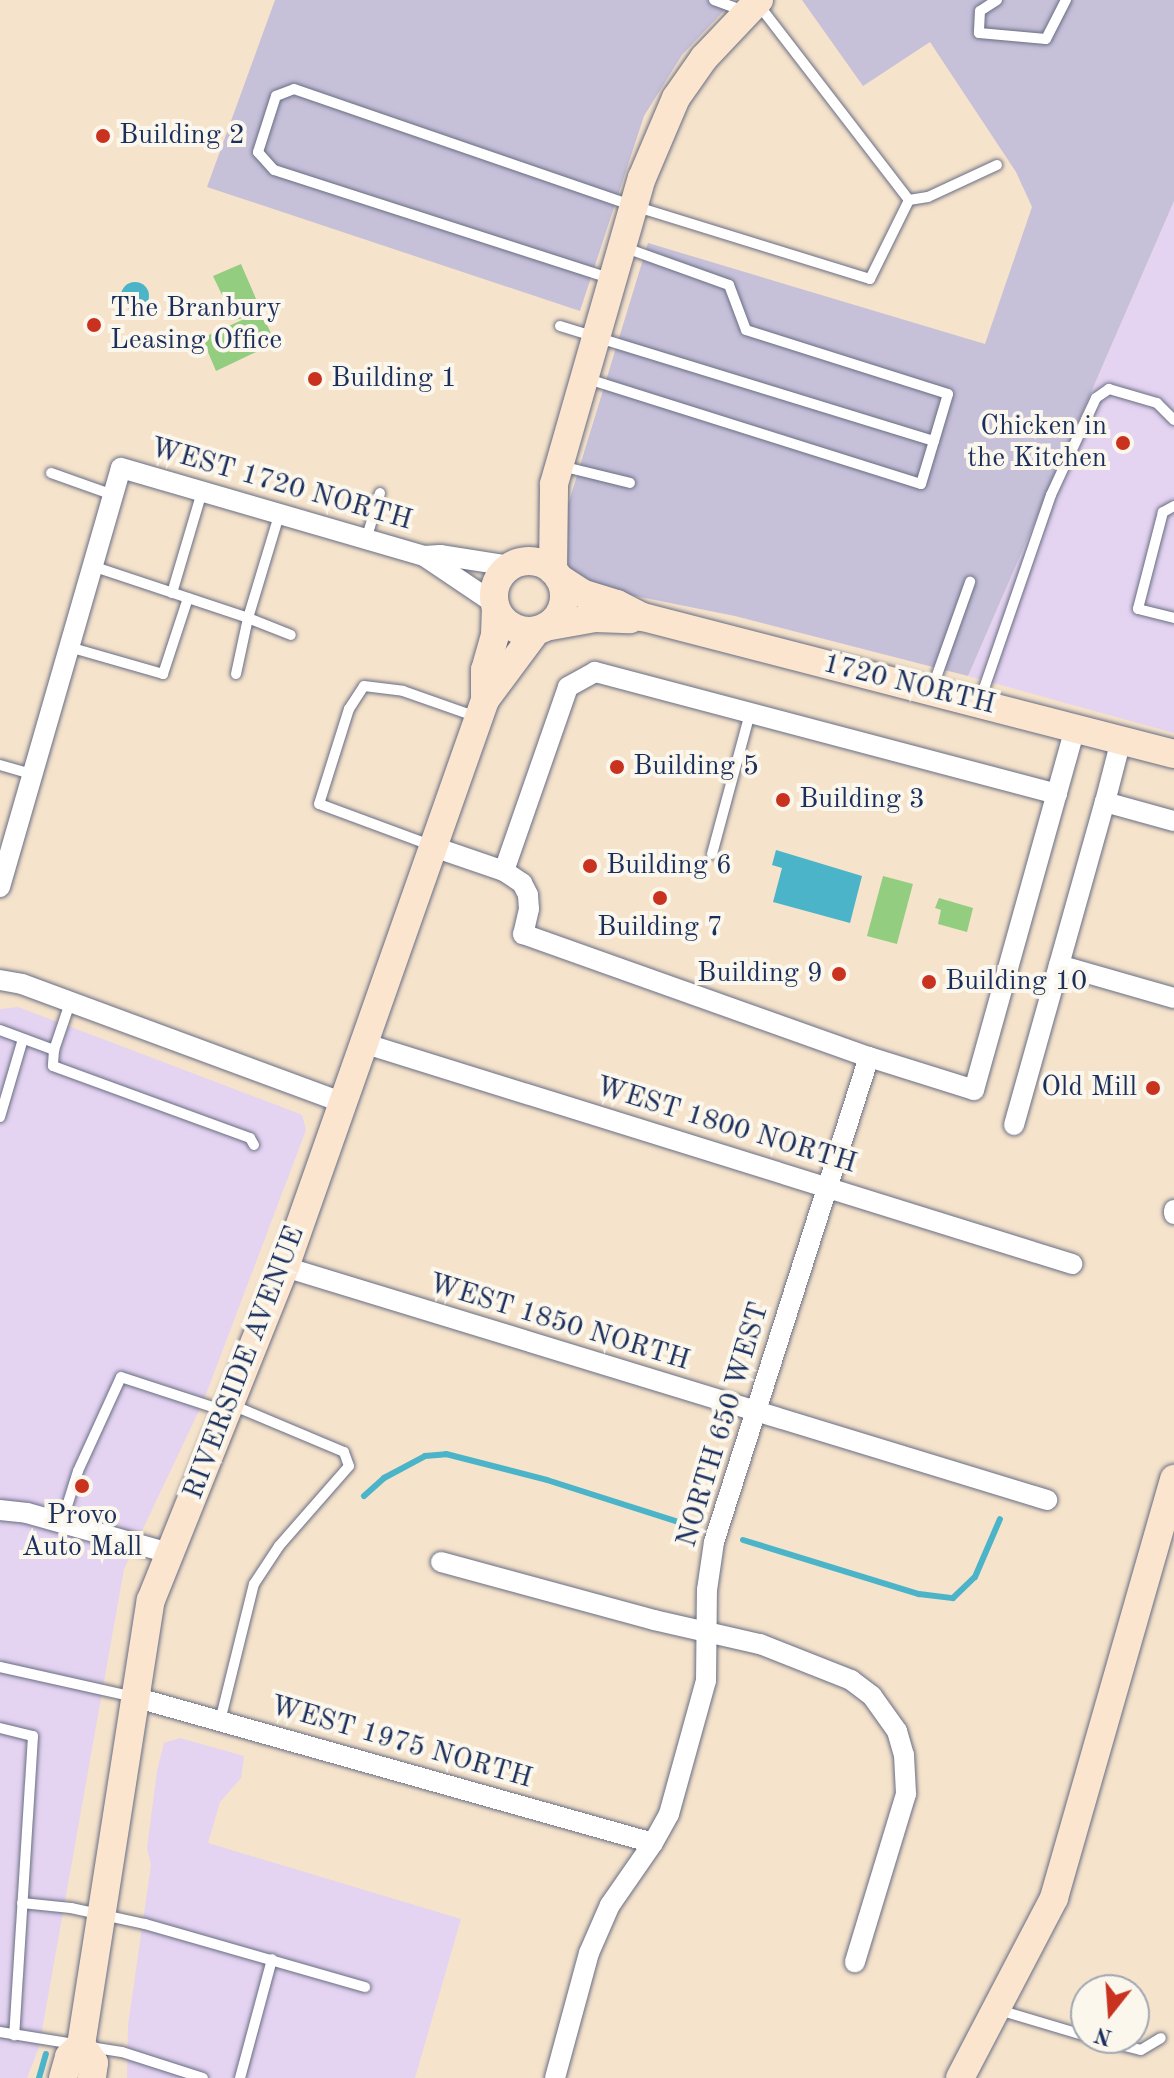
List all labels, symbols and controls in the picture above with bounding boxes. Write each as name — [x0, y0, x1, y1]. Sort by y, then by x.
place label: Building 2 — [119, 119, 245, 153]
marker: Building 2 — [94, 127, 112, 145]
place label: The Branbury Leasing Office — [110, 292, 282, 358]
marker: The Branbury Leasing Office — [85, 316, 103, 334]
place label: Building 1 — [331, 362, 457, 396]
marker: Building 1 — [306, 370, 324, 388]
place label: Chicken in the Kitchen — [967, 410, 1107, 476]
street label: WEST 1720 NORTH — [146, 432, 416, 538]
marker: Chicken in the Kitchen — [1114, 434, 1132, 452]
street label: 1720 NORTH — [820, 647, 998, 723]
place label: Building 5 — [633, 750, 759, 784]
marker: Building 5 — [608, 758, 626, 776]
place label: Building 3 — [799, 783, 925, 817]
marker: Building 3 — [774, 791, 792, 809]
place label: Building 6 — [606, 849, 732, 883]
marker: Building 6 — [581, 857, 599, 875]
marker: Building 7 — [651, 889, 669, 907]
place label: Building 7 — [597, 911, 723, 945]
place label: Building 9 — [697, 957, 823, 991]
marker: Building 9 — [830, 965, 848, 983]
place label: Building 10 — [945, 965, 1087, 999]
marker: Building 10 — [920, 973, 938, 991]
street label: WEST 1800 NORTH — [592, 1070, 860, 1182]
place label: Old Mill — [1041, 1071, 1137, 1105]
marker: Old Mill — [1144, 1079, 1162, 1097]
street label: RIVERSIDE AVENUE — [177, 1222, 313, 1504]
street label: WEST 1850 NORTH — [425, 1267, 693, 1379]
street label: NORTH 650 WEST — [671, 1299, 777, 1551]
marker: Provo Auto Mall — [73, 1477, 91, 1495]
place label: Provo Auto Mall — [22, 1499, 142, 1565]
street label: WEST 1975 NORTH — [266, 1690, 536, 1796]
north arrow — [1070, 1974, 1150, 2054]
text: N — [1092, 2022, 1115, 2048]

